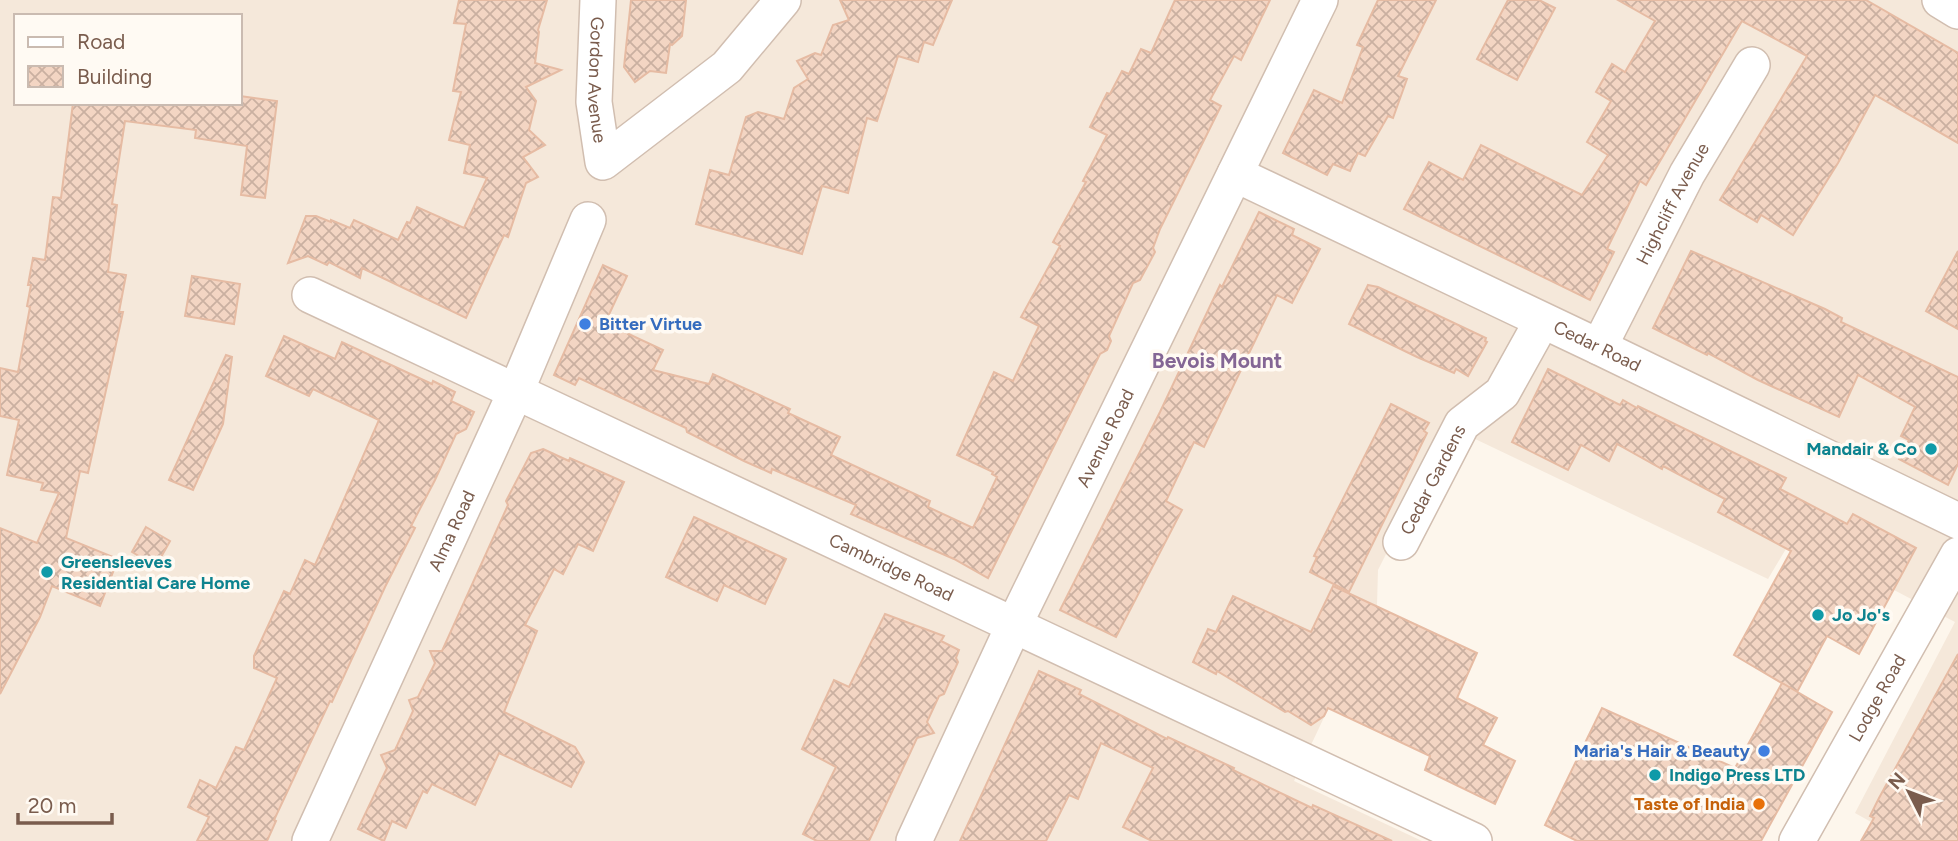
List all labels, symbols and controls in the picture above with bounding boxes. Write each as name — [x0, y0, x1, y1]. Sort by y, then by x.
legend — [14, 14, 242, 105]
street label: Gordon Avenue — [583, 16, 611, 145]
text: Road — [77, 29, 125, 54]
text: Building — [77, 64, 152, 89]
street label: Highcliff Avenue — [1632, 139, 1714, 269]
place label: Bitter Virtue — [599, 313, 702, 335]
marker: Bitter Virtue — [577, 316, 593, 332]
street label: Cedar Road — [1550, 316, 1645, 377]
district label: Bevois Mount — [1152, 348, 1282, 373]
street label: Avenue Road — [1072, 385, 1139, 491]
street label: Cedar Gardens — [1396, 421, 1471, 539]
place label: Mandair & Co — [1806, 438, 1917, 460]
marker: Mandair & Co — [1923, 441, 1939, 457]
street label: Alma Road — [424, 487, 480, 575]
street label: Cambridge Road — [825, 529, 957, 606]
place label: Greensleeves Residential Care Home — [61, 551, 250, 594]
marker: Greensleeves Residential Care Home — [39, 564, 55, 580]
place label: Jo Jo's — [1832, 604, 1890, 626]
marker: Jo Jo's — [1810, 607, 1826, 623]
street label: Lodge Road — [1844, 651, 1911, 746]
place label: Maria's Hair & Beauty — [1574, 740, 1751, 762]
marker: Maria's Hair & Beauty — [1756, 743, 1772, 759]
north arrow — [1874, 757, 1944, 827]
place label: Indigo Press LTD — [1669, 764, 1805, 786]
marker: Indigo Press LTD — [1647, 767, 1663, 783]
text: N — [1883, 768, 1910, 794]
scale bar — [18, 782, 112, 826]
text: 20 m — [28, 793, 76, 818]
place label: Taste of India — [1634, 793, 1745, 815]
marker: Taste of India — [1751, 796, 1767, 812]

